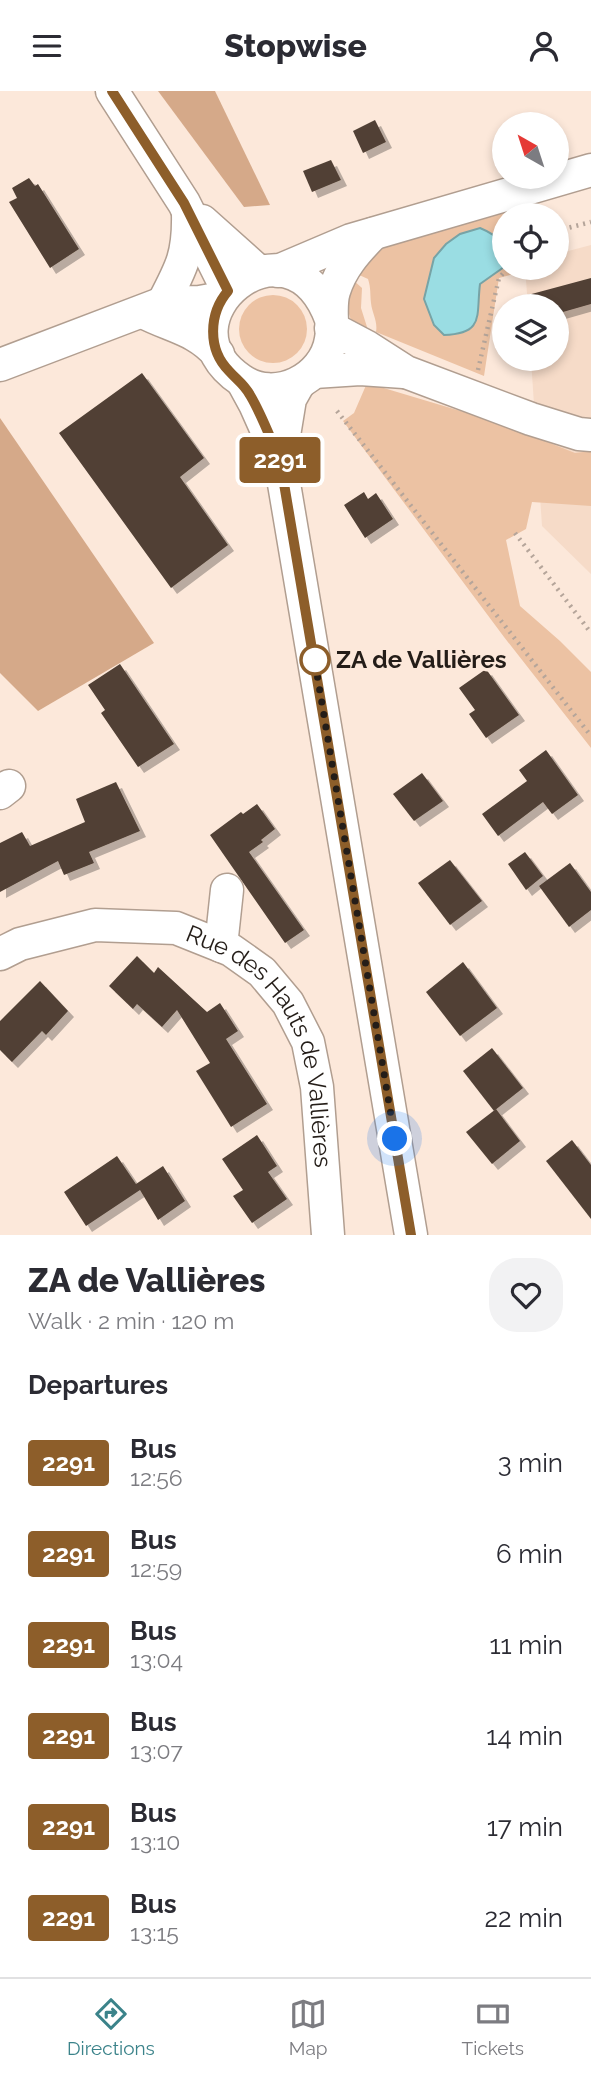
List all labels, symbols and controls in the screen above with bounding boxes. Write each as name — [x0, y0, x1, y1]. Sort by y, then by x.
icon: menu — [28, 27, 66, 65]
text: Stopwise — [224, 27, 367, 64]
icon: person — [525, 27, 563, 65]
north arrow — [492, 112, 569, 189]
map controls — [492, 112, 569, 371]
button: locate — [492, 203, 569, 280]
button: layers — [492, 294, 569, 371]
line badge: 2291 — [231, 437, 329, 483]
text: 2291 — [253, 445, 307, 474]
marker: ZA de Vallières — [300, 645, 330, 675]
place label: ZA de Vallières — [336, 645, 507, 674]
street label: Rue des Hauts de Vallières — [182, 919, 338, 1169]
your location — [377, 1121, 412, 1156]
button: heart — [489, 1258, 563, 1332]
text: ZA de Vallières — [28, 1261, 266, 1300]
text: Walk · 2 min · 120 m — [28, 1307, 234, 1334]
text: Departures — [28, 1370, 168, 1400]
text: Bus — [130, 1434, 177, 1464]
text: 2291 — [42, 1448, 95, 1477]
text: 3 min — [498, 1448, 563, 1478]
text: 12:56 — [130, 1464, 183, 1491]
text: Bus — [130, 1525, 177, 1555]
text: 2291 — [42, 1539, 95, 1568]
text: 6 min — [496, 1539, 563, 1569]
text: 12:59 — [130, 1555, 182, 1582]
text: Bus — [130, 1616, 177, 1646]
text: 2291 — [42, 1630, 95, 1659]
text: 11 min — [489, 1630, 563, 1660]
text: 13:04 — [130, 1646, 183, 1673]
text: Bus — [130, 1707, 177, 1737]
text: 2291 — [42, 1721, 95, 1750]
text: 14 min — [486, 1721, 563, 1751]
text: 13:07 — [130, 1737, 183, 1764]
text: Bus — [130, 1798, 177, 1828]
text: 2291 — [42, 1812, 95, 1841]
text: 17 min — [487, 1812, 563, 1842]
text: 13:10 — [130, 1828, 180, 1855]
text: Bus — [130, 1889, 177, 1919]
text: 2291 — [42, 1903, 95, 1932]
text: 22 min — [485, 1903, 563, 1933]
text: 13:15 — [130, 1919, 179, 1946]
tab: Directions — [67, 1995, 155, 2059]
tab: Map — [289, 1995, 328, 2059]
tab: Tickets — [462, 1995, 524, 2059]

